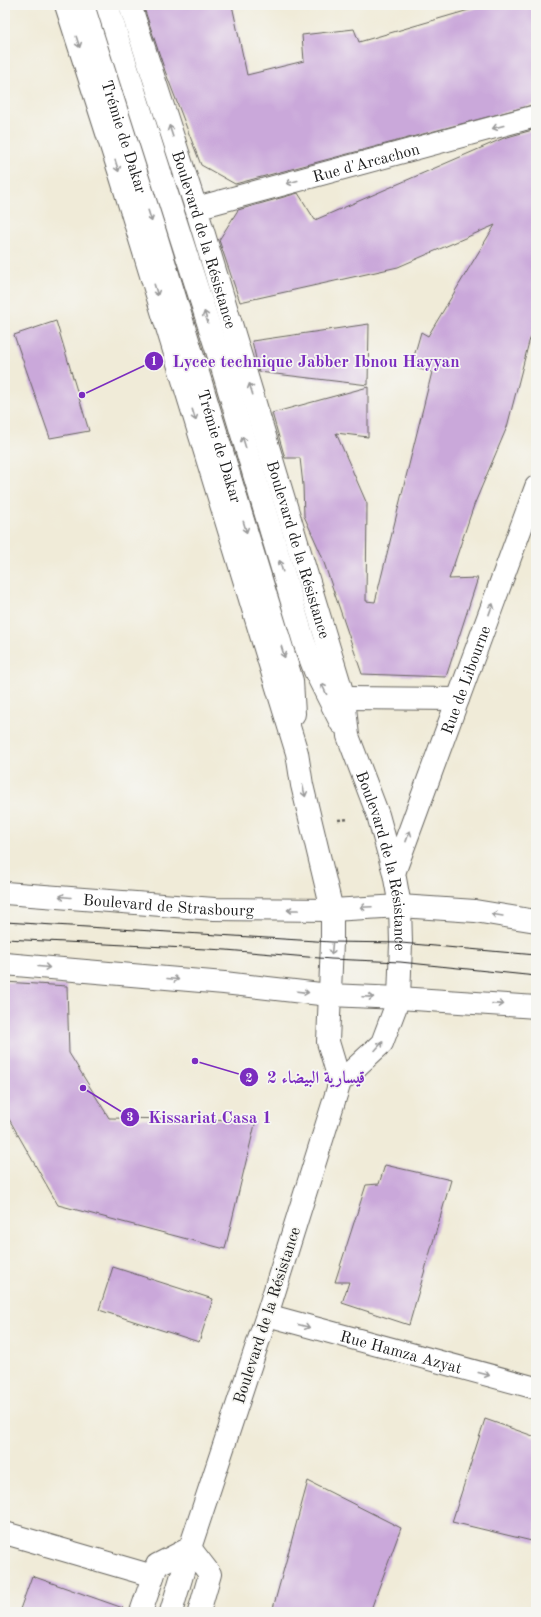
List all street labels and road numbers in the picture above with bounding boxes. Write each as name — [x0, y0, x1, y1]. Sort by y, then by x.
street label: Trémie de Dakar — [97, 79, 148, 196]
street label: Rue d'Arcachon — [311, 142, 422, 186]
street label: Boulevard de la Résistance — [168, 149, 238, 331]
street label: Trémie de Dakar — [194, 388, 243, 506]
street label: Boulevard de la Résistance — [263, 459, 332, 641]
street label: Rue de Libourne — [440, 624, 494, 737]
street label: Boulevard de la Résistance — [352, 769, 407, 951]
street label: Boulevard de Strasbourg — [82, 893, 255, 919]
street label: Boulevard de la Résistance — [232, 1225, 304, 1406]
street label: Rue Hamza Azyat — [338, 1329, 464, 1378]

